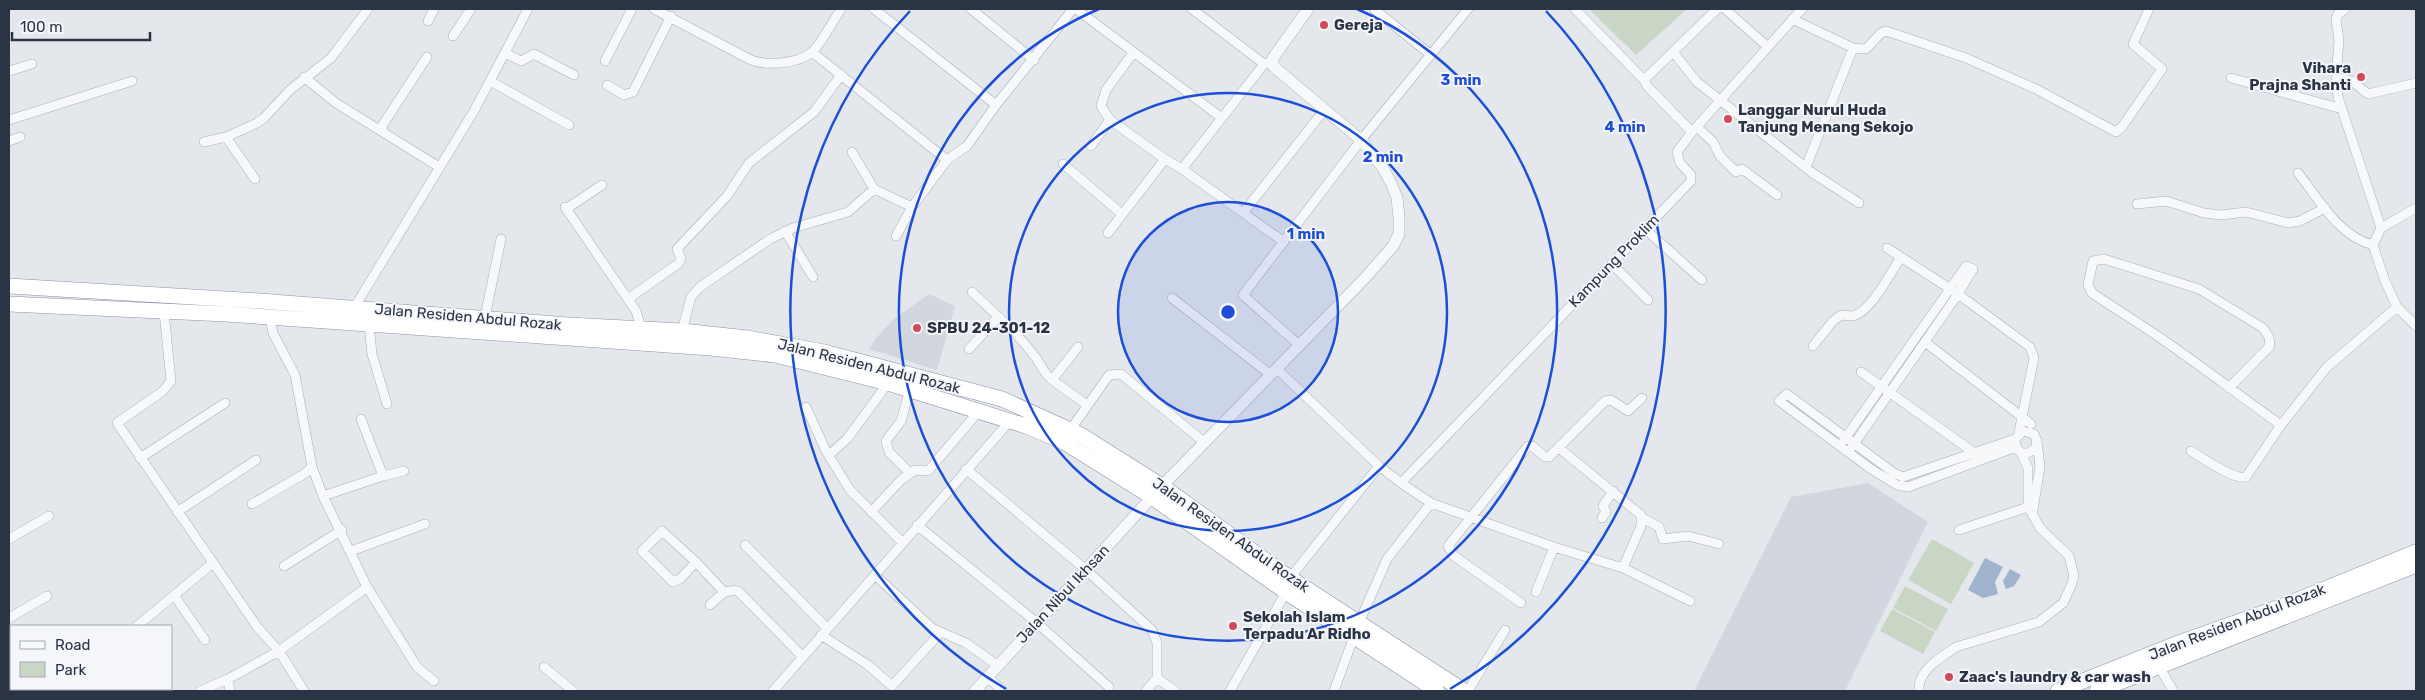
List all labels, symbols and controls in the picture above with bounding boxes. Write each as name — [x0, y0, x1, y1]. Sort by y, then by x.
scale bar — [12, 10, 150, 42]
place label: Gereja — [1334, 16, 1383, 34]
text: 100 m — [20, 18, 62, 36]
marker: Gereja — [1318, 19, 1330, 31]
place label: Vihara Prajna Shanti — [2249, 59, 2351, 94]
text: 3 min — [1441, 71, 1481, 89]
marker: Vihara Prajna Shanti — [2355, 71, 2367, 83]
place label: Langgar Nurul Huda Tanjung Menang Sekojo — [1738, 101, 1913, 136]
marker: Langgar Nurul Huda Tanjung Menang Sekojo — [1722, 113, 1734, 125]
text: 4 min — [1604, 118, 1646, 136]
text: 2 min — [1363, 148, 1403, 166]
street label: Kampung Proklim — [1565, 211, 1663, 311]
text: 1 min — [1287, 225, 1325, 243]
street label: Jalan Residen Abdul Rozak — [374, 300, 563, 334]
centre of rings — [1219, 303, 1237, 321]
place label: SPBU 24-301-12 — [927, 319, 1050, 337]
marker: SPBU 24-301-12 — [911, 322, 923, 334]
street label: Jalan Residen Abdul Rozak — [776, 335, 962, 397]
street label: Jalan Residen Abdul Rozak — [1149, 474, 1313, 596]
street label: Jalan Nibul Ikhsan — [1013, 541, 1113, 647]
street label: Jalan Residen Abdul Rozak — [2146, 580, 2328, 664]
place label: Sekolah Islam Terpadu Ar Ridho — [1243, 608, 1371, 643]
marker: Sekolah Islam Terpadu Ar Ridho — [1227, 620, 1239, 632]
legend — [10, 625, 172, 690]
text: Road — [55, 636, 91, 654]
text: Park — [55, 661, 86, 679]
place label: Zaac's laundry & car wash — [1959, 668, 2151, 686]
marker: Zaac's laundry & car wash — [1943, 671, 1955, 683]

